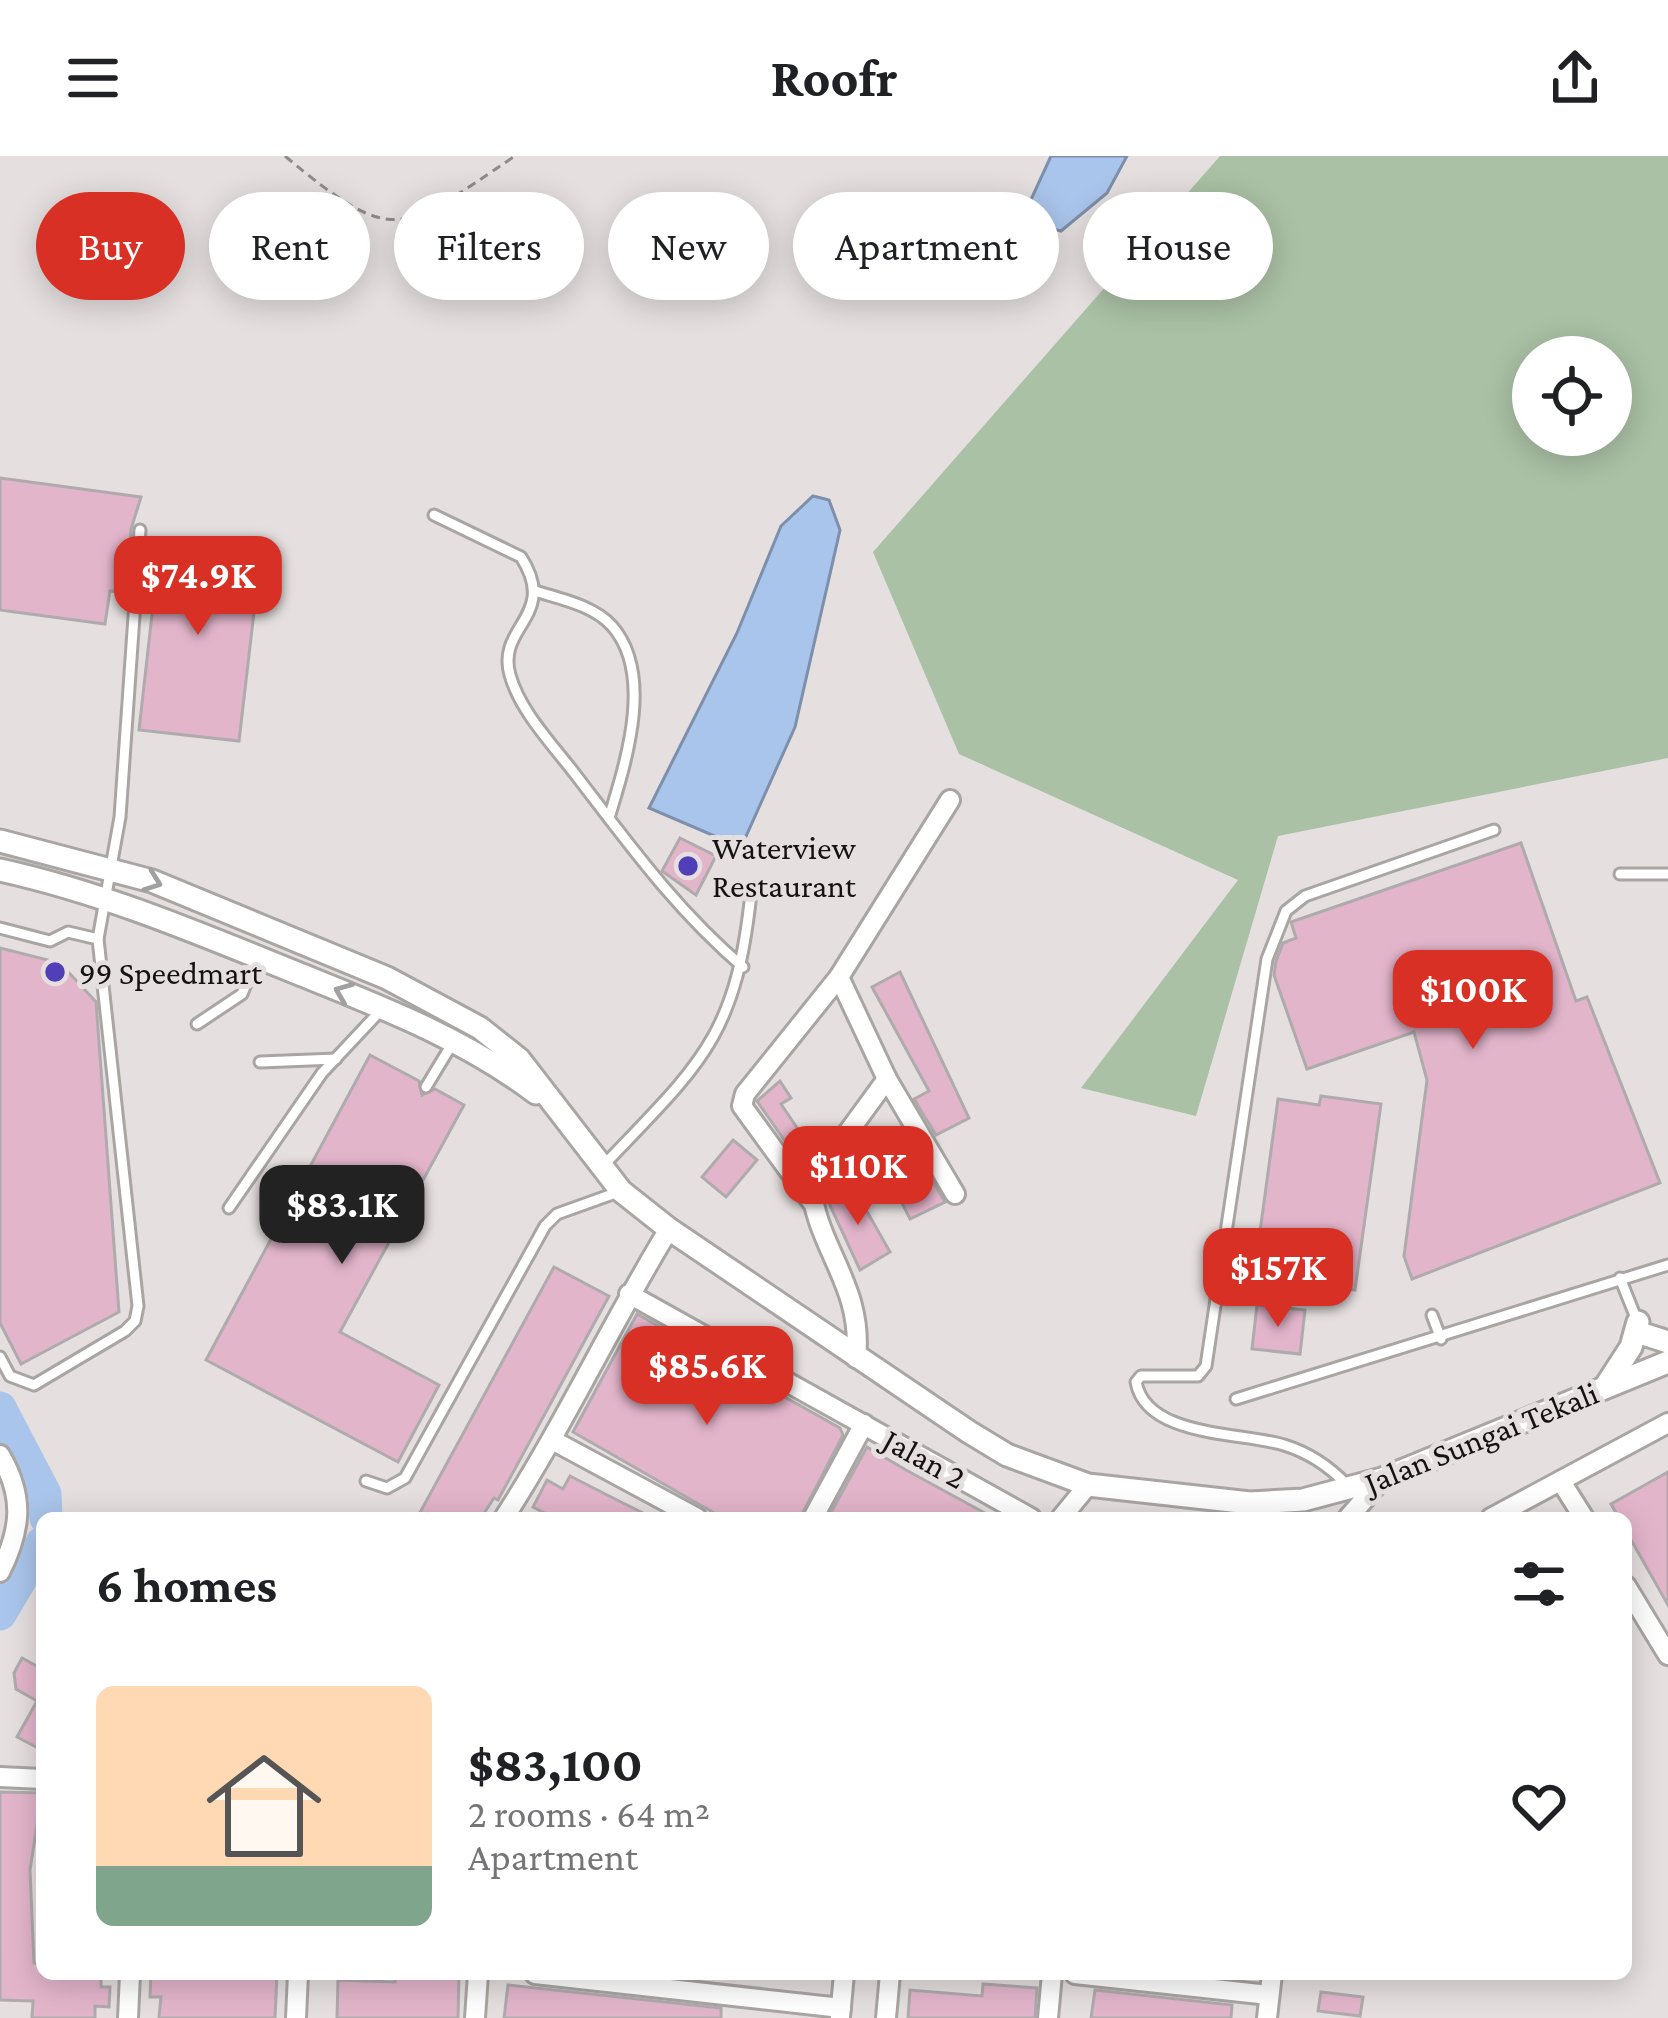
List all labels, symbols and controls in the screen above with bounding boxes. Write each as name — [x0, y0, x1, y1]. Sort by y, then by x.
icon: menu — [60, 45, 126, 111]
icon: share — [1542, 45, 1608, 111]
text: Roofr — [770, 48, 898, 108]
chip: Buy — [36, 192, 185, 300]
chip: Rent — [209, 192, 370, 300]
chip: Filters — [394, 192, 584, 300]
chip: New — [608, 192, 769, 300]
chip: Apartment — [793, 192, 1059, 300]
chip: House — [1083, 192, 1273, 300]
map controls — [1512, 336, 1632, 456]
button: locate — [1512, 336, 1632, 456]
pin: $74.9K — [100, 536, 296, 638]
text: $74.9K — [141, 553, 255, 596]
place label: Waterview Restaurant — [712, 829, 857, 904]
marker: Waterview Restaurant — [675, 853, 701, 879]
one-way arrow — [142, 868, 163, 892]
pin: $100K — [1389, 950, 1557, 1052]
place label: 99 Speedmart — [79, 954, 263, 991]
marker: 99 Speedmart — [42, 959, 68, 985]
text: $100K — [1420, 967, 1526, 1010]
one-way arrow — [334, 982, 355, 1006]
pin: $110K — [774, 1126, 942, 1228]
text: $110K — [809, 1143, 907, 1186]
pin: $83.1K — [244, 1165, 440, 1267]
text: $83.1K — [286, 1182, 398, 1225]
pin: $157K — [1194, 1228, 1362, 1330]
text: $157K — [1230, 1245, 1326, 1288]
pin: $85.6K — [609, 1326, 805, 1428]
text: $85.6K — [648, 1343, 766, 1386]
street label: Jalan Sungai Tekali — [1356, 1374, 1603, 1502]
street label: Jalan 2 — [874, 1419, 972, 1496]
icon: filters — [1506, 1551, 1572, 1617]
text: 6 homes — [96, 1556, 277, 1613]
icon: home — [192, 1734, 336, 1878]
text: $83,100 — [468, 1735, 643, 1792]
icon: heart — [1506, 1773, 1572, 1839]
text: 2 rooms · 64 m² — [468, 1792, 710, 1835]
text: Apartment — [468, 1835, 638, 1878]

